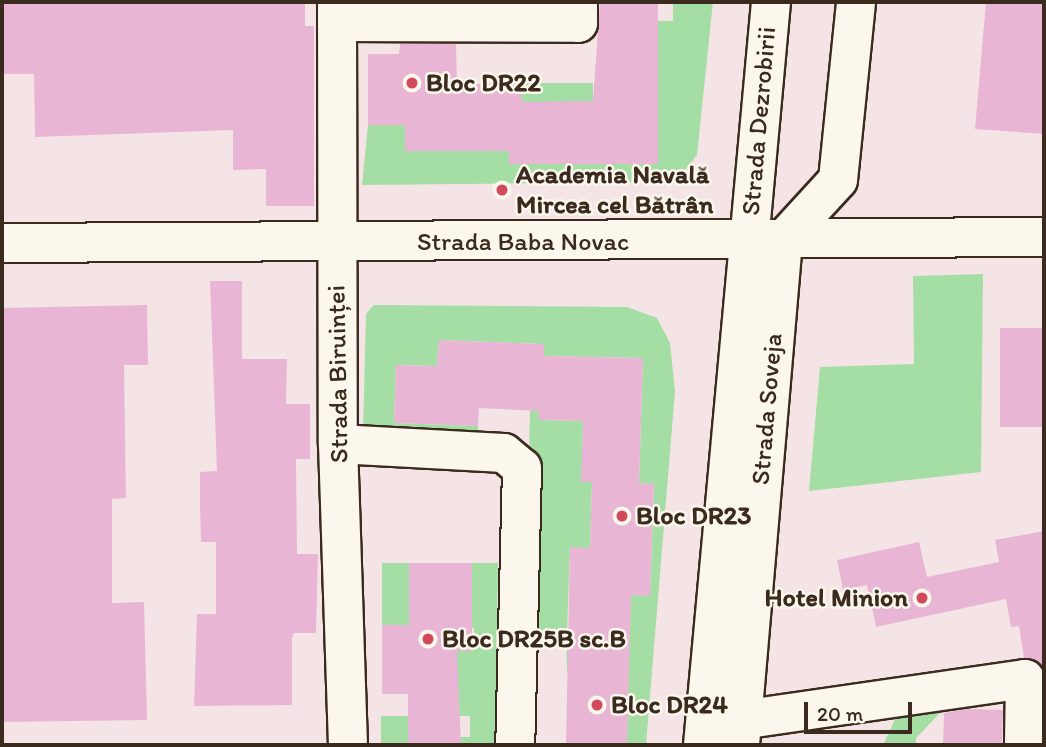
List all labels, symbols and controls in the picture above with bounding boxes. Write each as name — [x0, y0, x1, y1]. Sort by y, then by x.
street label: Strada Dezrobirii — [735, 26, 783, 216]
place label: Bloc DR22 — [426, 67, 542, 99]
marker: Bloc DR22 — [404, 75, 420, 91]
place label: Academia Navală Mircea cel Bătrân — [516, 159, 713, 220]
marker: Academia Navală Mircea cel Bătrân — [494, 182, 510, 198]
street label: Strada Baba Novac — [418, 226, 628, 258]
street label: Strada Biruinței — [321, 285, 355, 463]
street label: Strada Soveja — [745, 332, 789, 486]
place label: Bloc DR23 — [636, 500, 752, 532]
marker: Bloc DR23 — [614, 508, 630, 524]
place label: Hotel Minion — [766, 582, 908, 614]
marker: Hotel Minion — [914, 590, 930, 606]
place label: Bloc DR25B sc.B — [442, 623, 627, 655]
marker: Bloc DR25B sc.B — [420, 631, 436, 647]
scale bar — [808, 688, 916, 732]
place label: Bloc DR24 — [611, 689, 729, 721]
marker: Bloc DR24 — [589, 697, 605, 713]
text: 20 m — [817, 701, 863, 726]

